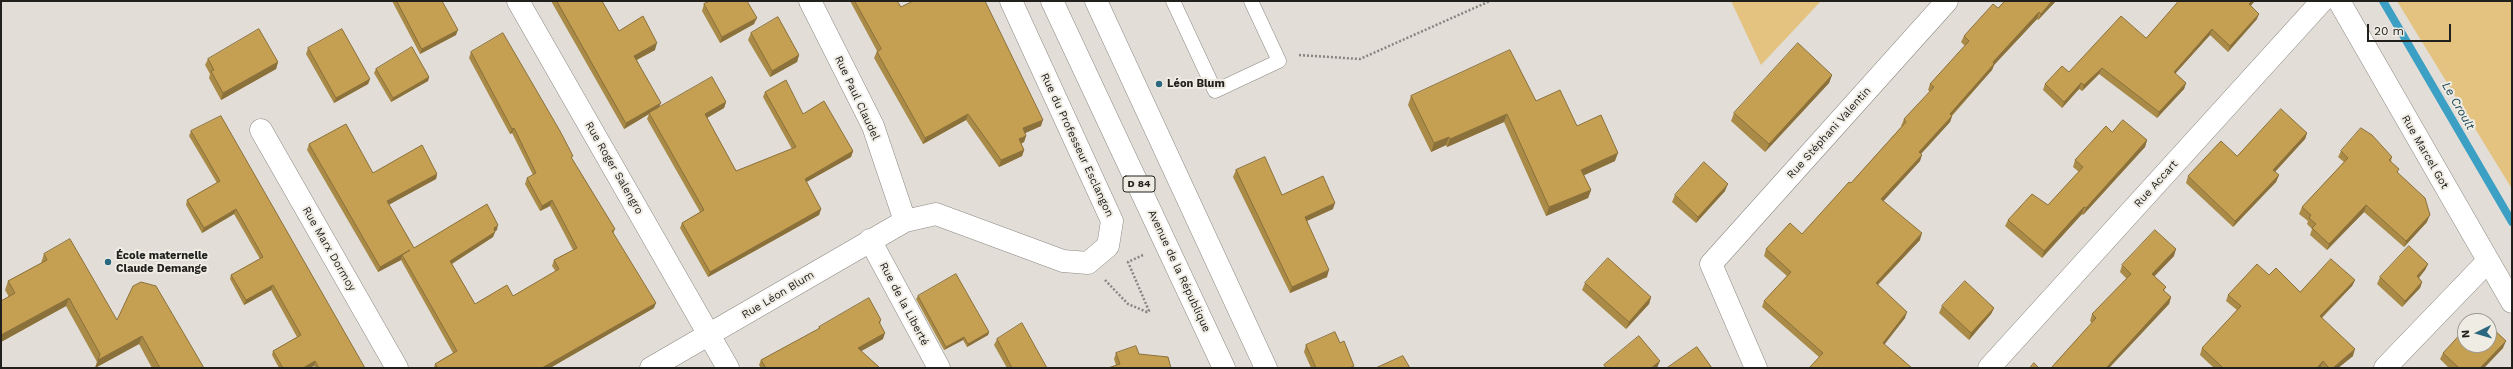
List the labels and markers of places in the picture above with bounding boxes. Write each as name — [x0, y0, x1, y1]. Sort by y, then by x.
place label: Léon Blum — [1167, 77, 1225, 91]
marker: Léon Blum — [1154, 79, 1164, 89]
place label: École maternelle Claude Demange — [116, 249, 208, 275]
marker: École maternelle Claude Demange — [103, 257, 113, 267]

